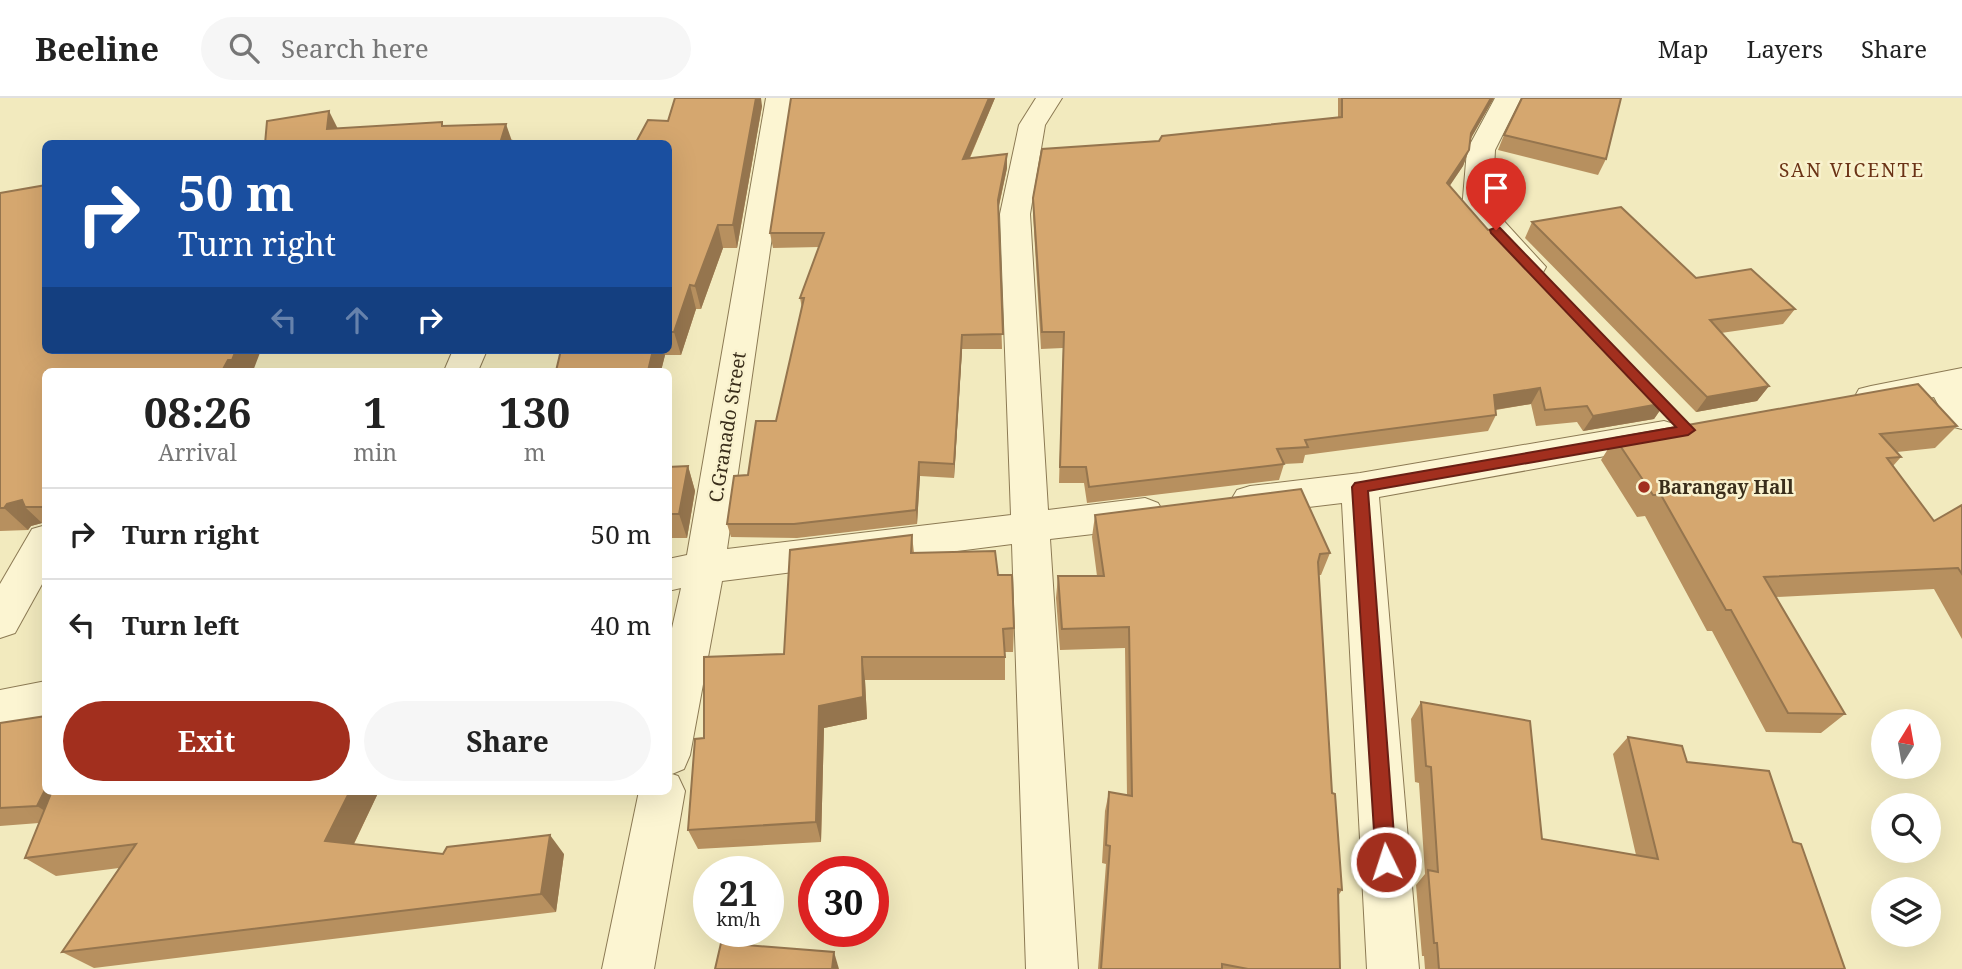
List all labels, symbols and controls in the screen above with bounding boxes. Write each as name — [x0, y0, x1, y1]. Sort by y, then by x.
search box — [201, 17, 691, 80]
text: Beeline — [35, 26, 159, 71]
icon: search — [225, 29, 263, 67]
text: Search here — [281, 30, 429, 66]
text: Map — [1658, 32, 1709, 65]
text: Layers — [1747, 32, 1823, 65]
text: Share — [1861, 32, 1927, 65]
district label: SAN VICENTE — [1779, 157, 1925, 183]
pin — [1466, 158, 1526, 230]
text: 50 m — [178, 159, 294, 225]
icon: right — [63, 168, 154, 259]
icon: arrive — [1477, 169, 1515, 207]
text: Turn right — [178, 222, 336, 265]
icon: left — [265, 301, 303, 339]
icon: ahead — [338, 301, 376, 339]
icon: right — [411, 301, 449, 339]
street label: C.Granado Street — [702, 349, 752, 504]
text: 08:26 — [144, 383, 251, 440]
text: 1 — [363, 383, 387, 440]
text: 130 — [499, 383, 570, 440]
text: Arrival — [158, 436, 237, 468]
text: min — [353, 436, 397, 468]
text: m — [524, 436, 545, 468]
place label: Barangay Hall — [1658, 474, 1794, 500]
marker: Barangay Hall — [1636, 479, 1652, 495]
icon: right — [63, 515, 101, 553]
text: Turn right — [122, 516, 259, 552]
text: 50 m — [591, 516, 651, 552]
icon: left — [63, 606, 101, 644]
text: Turn left — [122, 607, 239, 643]
text: 40 m — [591, 607, 651, 643]
button: Exit — [63, 701, 350, 781]
button: Share — [364, 701, 651, 781]
north arrow — [1871, 709, 1941, 779]
map controls — [1871, 709, 1941, 947]
button: search — [1871, 793, 1941, 863]
position arrow — [1349, 825, 1423, 899]
speed limit sign: 30 — [798, 856, 889, 947]
text: 21 — [719, 869, 758, 916]
button: layers — [1871, 877, 1941, 947]
text: km/h — [716, 907, 761, 931]

